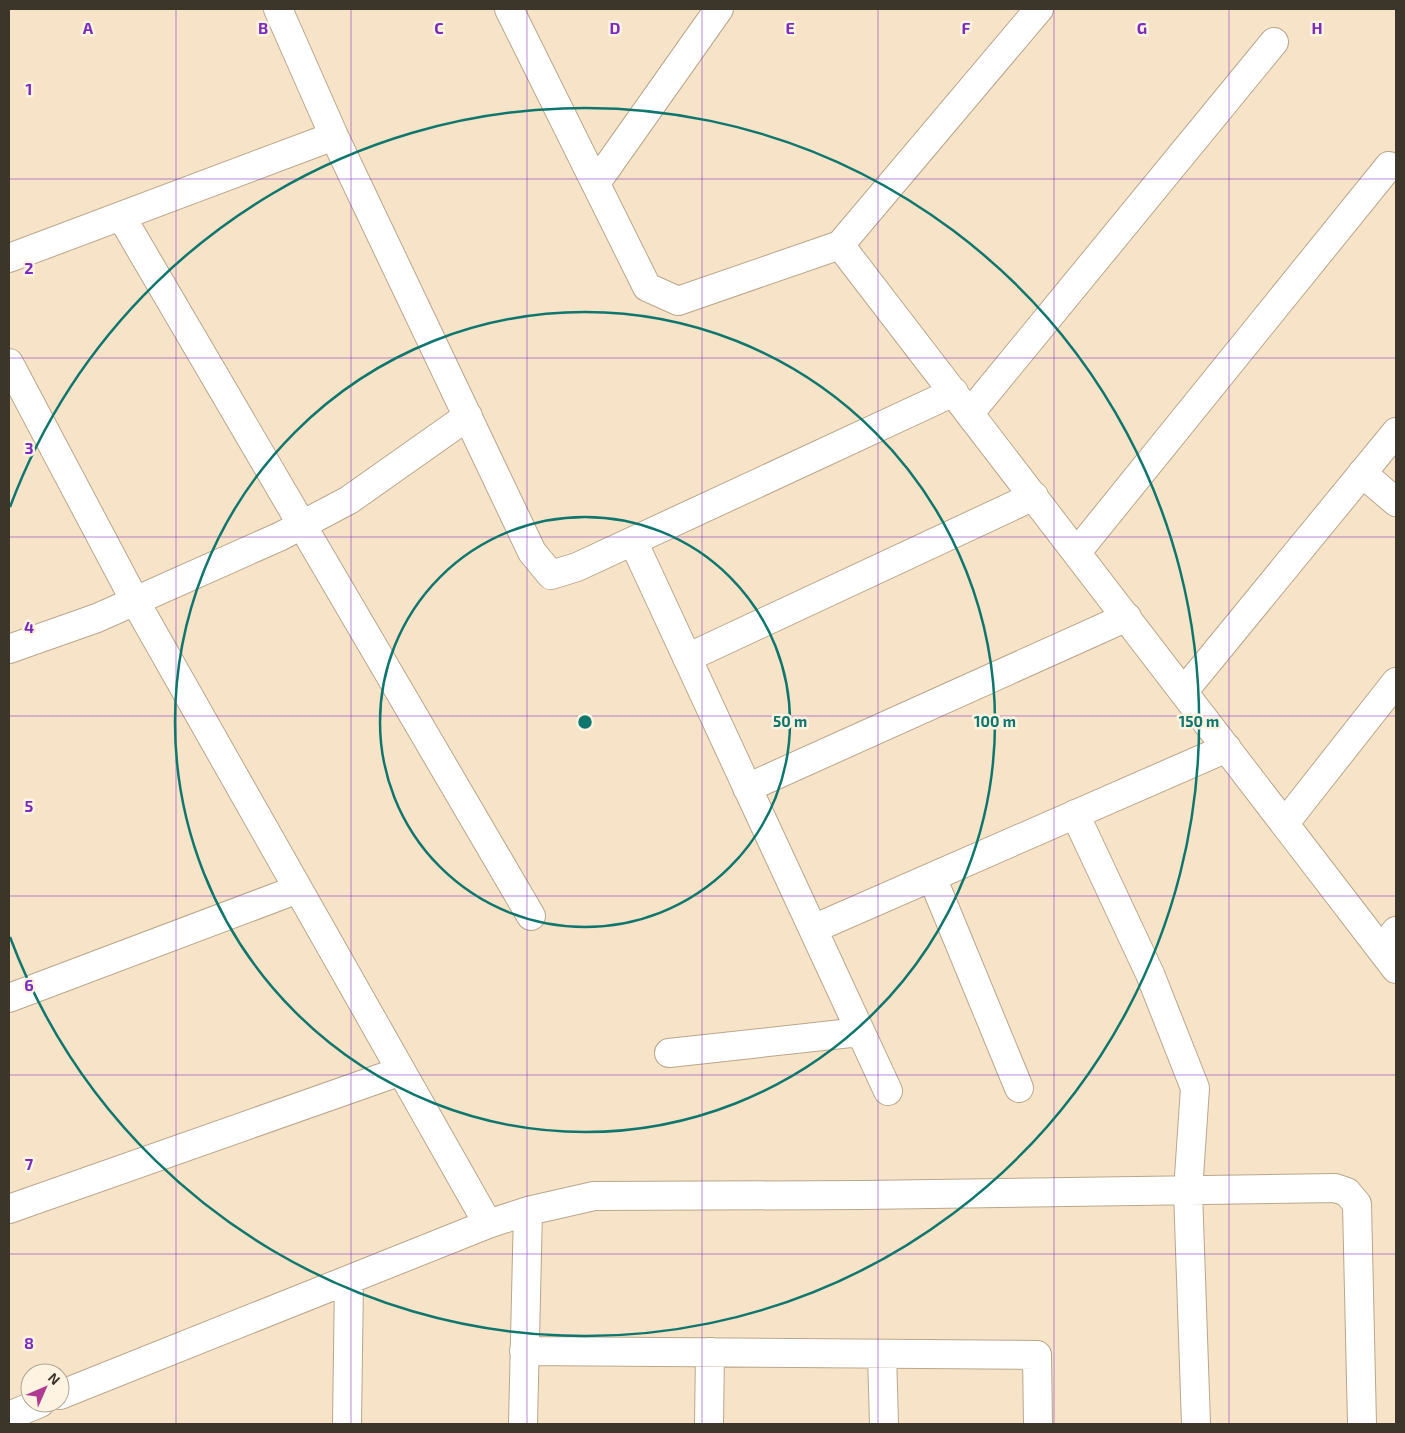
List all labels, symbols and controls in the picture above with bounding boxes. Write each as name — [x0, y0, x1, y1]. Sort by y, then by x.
text: A — [83, 18, 94, 37]
text: B — [258, 18, 268, 37]
text: C — [434, 18, 444, 37]
text: D — [610, 18, 621, 37]
text: E — [785, 18, 795, 37]
text: F — [962, 18, 971, 37]
text: G — [1137, 18, 1147, 37]
text: H — [1311, 18, 1323, 37]
text: 1 — [26, 79, 32, 98]
text: 2 — [24, 258, 34, 277]
text: 3 — [24, 438, 34, 457]
text: 4 — [24, 617, 34, 636]
text: 50 m — [773, 712, 807, 730]
text: 100 m — [974, 712, 1016, 730]
text: 150 m — [1179, 712, 1219, 730]
centre of rings — [576, 713, 594, 731]
text: 5 — [25, 796, 34, 815]
text: 6 — [24, 975, 34, 994]
text: 7 — [25, 1154, 34, 1173]
text: 8 — [24, 1333, 34, 1352]
north arrow — [20, 1363, 70, 1413]
text: N — [45, 1369, 64, 1388]

